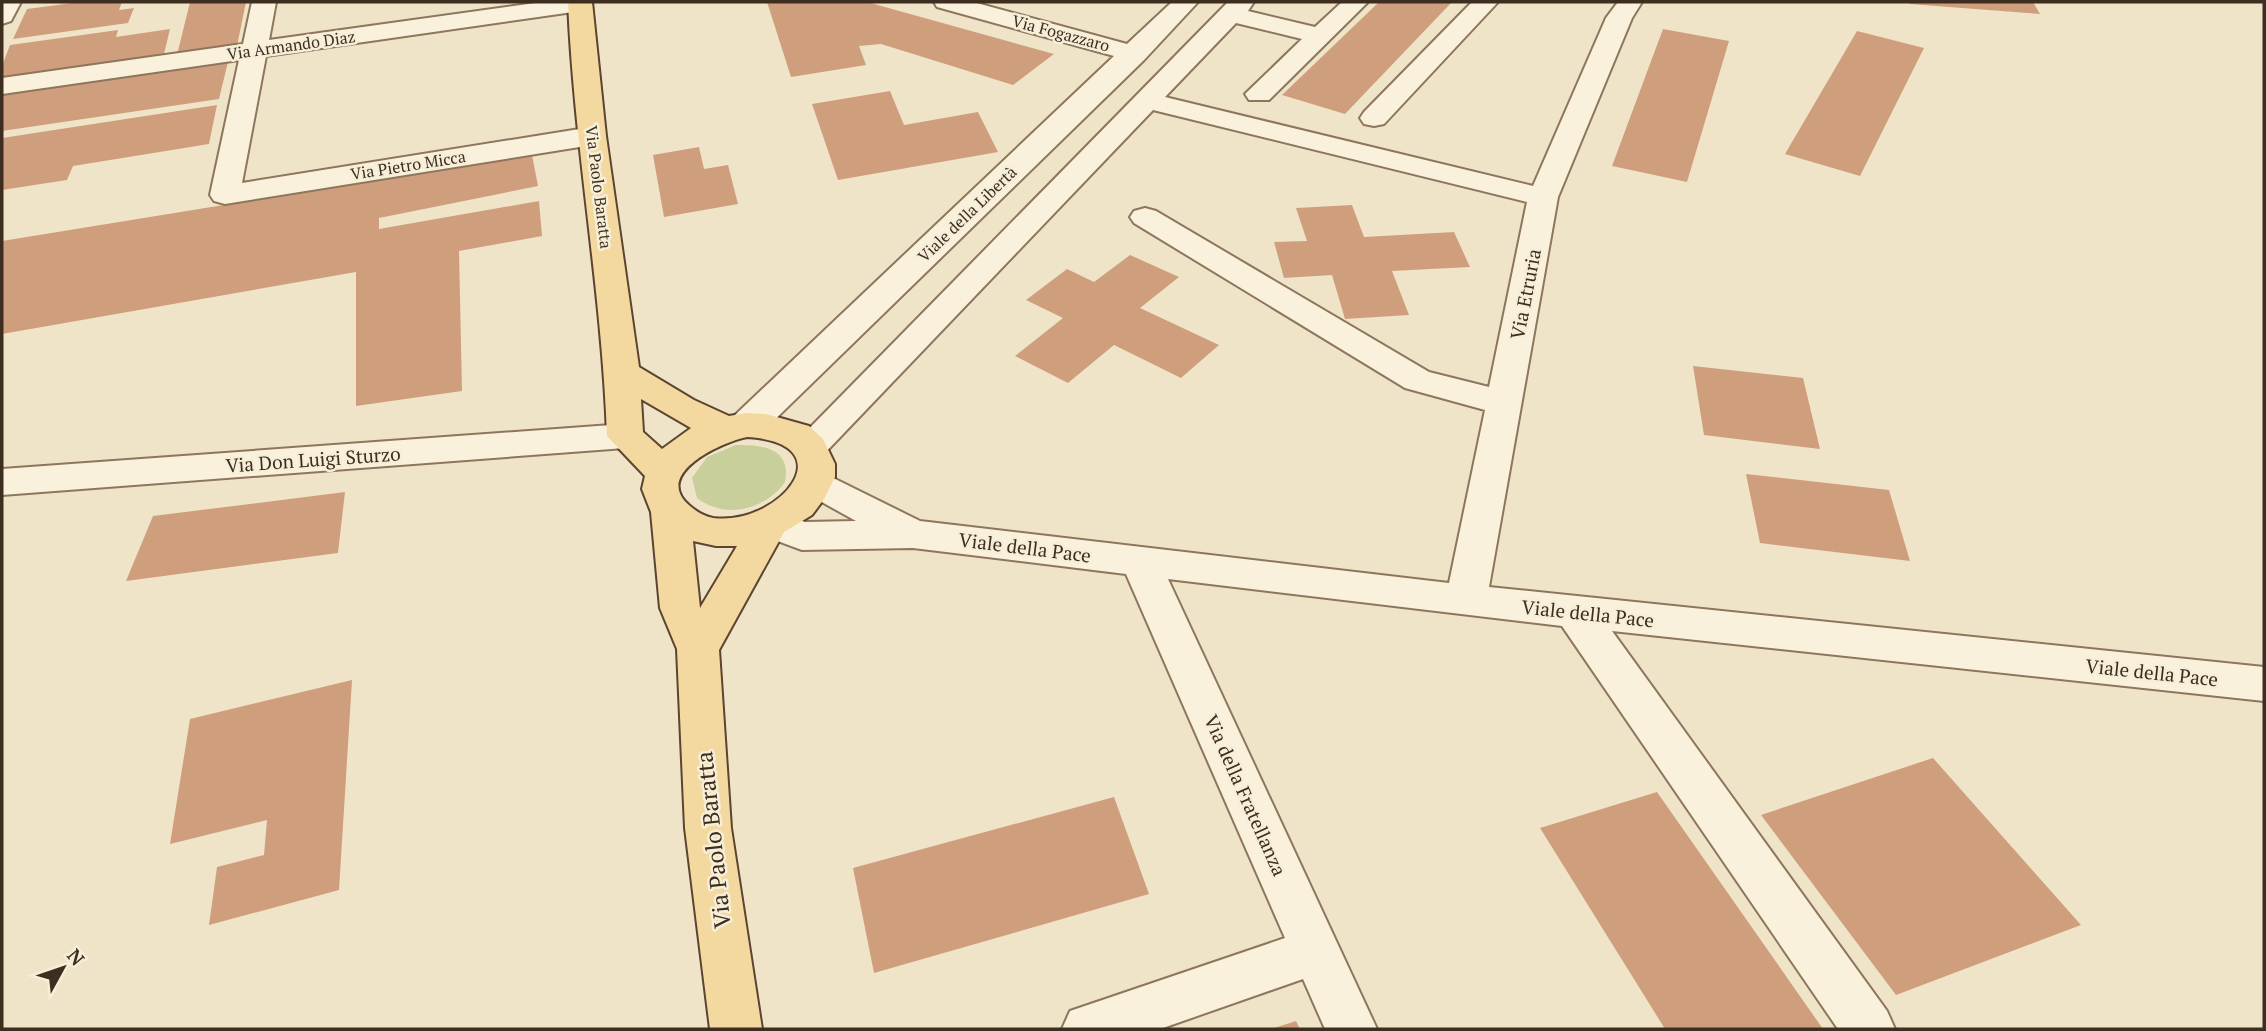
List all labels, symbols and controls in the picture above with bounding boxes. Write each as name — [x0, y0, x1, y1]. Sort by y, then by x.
street label: Via Fogazzaro — [1010, 9, 1112, 57]
street label: Via Armando Diaz — [225, 25, 357, 65]
street label: Via Paolo Baratta — [581, 124, 617, 250]
street label: Via Pietro Micca — [349, 145, 467, 185]
street label: Viale della Libertà — [913, 161, 1021, 267]
street label: Via Etruria — [1504, 246, 1546, 341]
street label: Via Don Luigi Sturzo — [225, 440, 401, 478]
street label: Viale della Pace — [958, 526, 1092, 568]
street label: Viale della Pace — [1521, 594, 1655, 632]
street label: Viale della Pace — [2085, 653, 2219, 691]
street label: Via della Fratellanza — [1199, 711, 1293, 880]
street label: Via Paolo Baratta — [688, 750, 738, 930]
north arrow — [28, 933, 98, 1003]
text: N — [62, 943, 91, 971]

